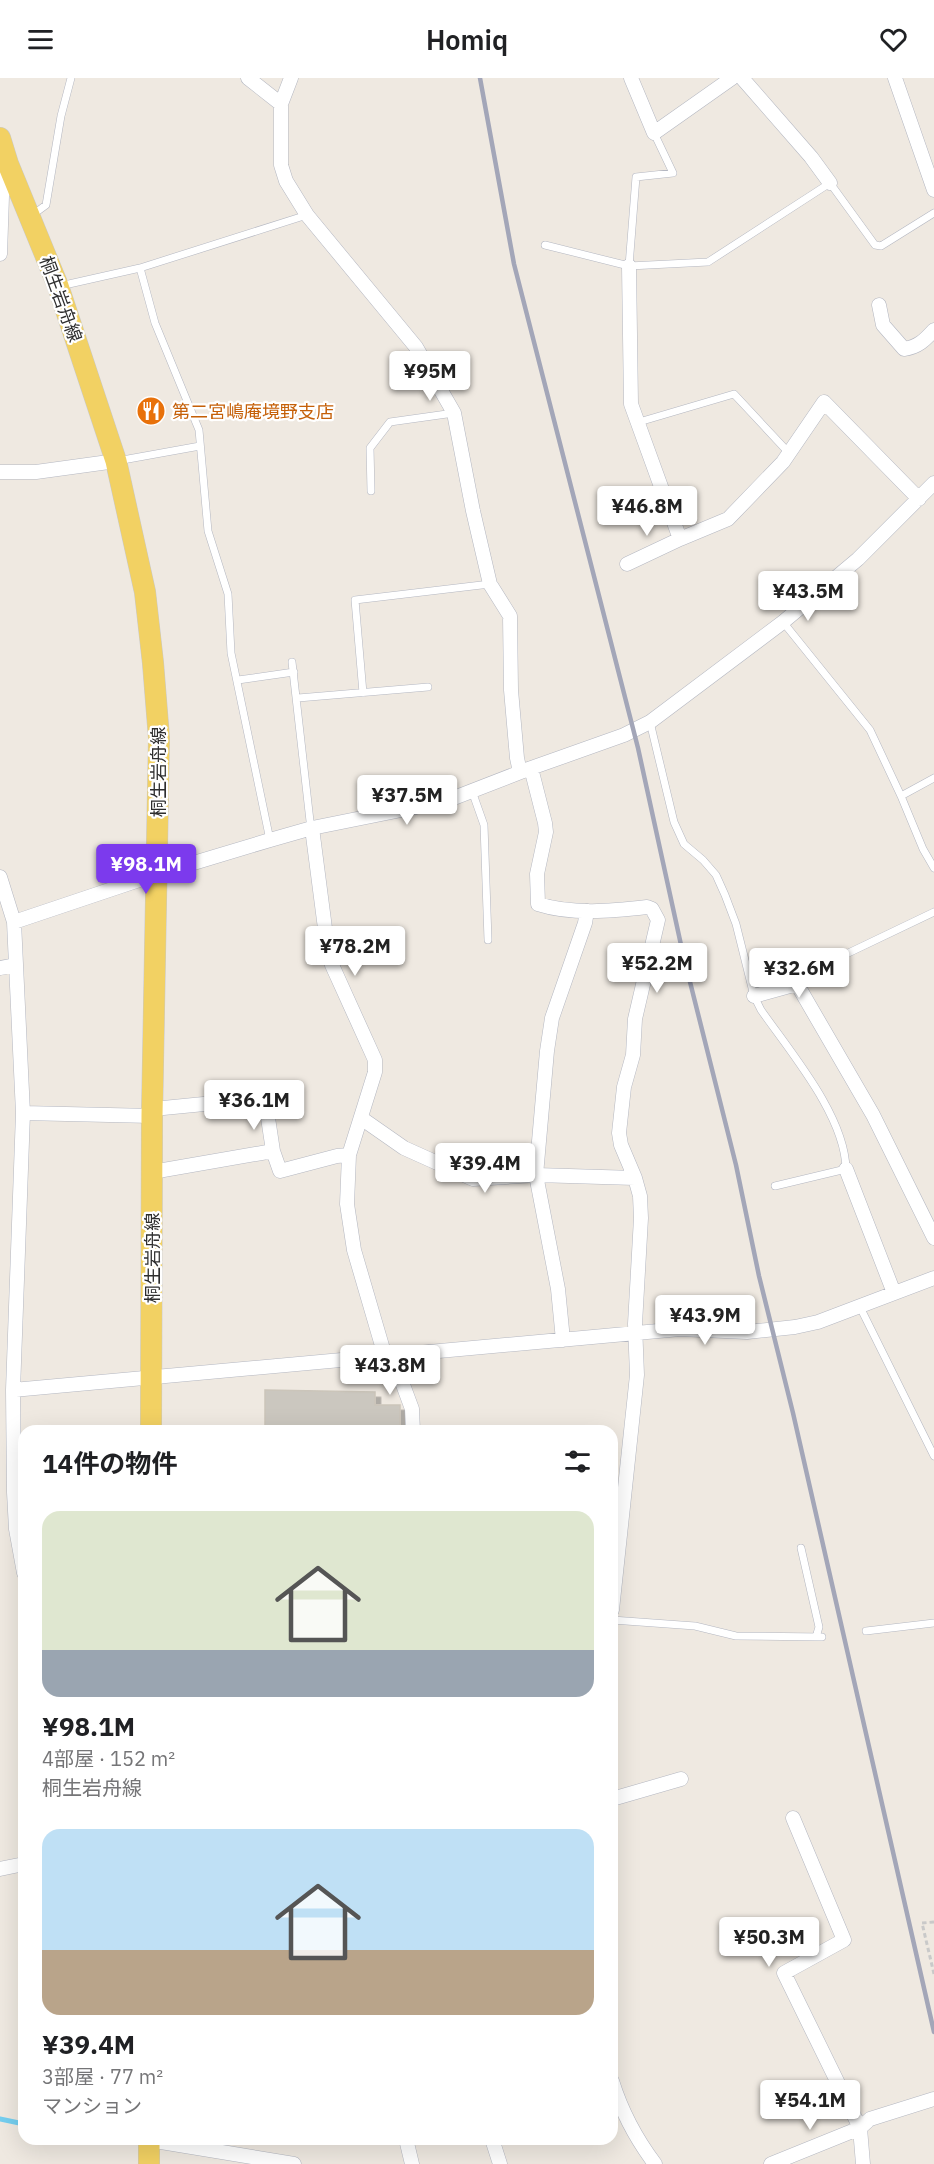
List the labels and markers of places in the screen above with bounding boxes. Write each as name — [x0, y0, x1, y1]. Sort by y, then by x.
pin: ¥95M — [394, 351, 466, 402]
restaurant icon: 第二宮嶋庵境野支店 — [135, 395, 167, 427]
place label: 第二宮嶋庵境野支店 — [172, 400, 334, 423]
pin: ¥46.8M — [598, 486, 696, 537]
pin: ¥43.5M — [759, 571, 857, 622]
pin: ¥37.5M — [358, 775, 456, 826]
pin: ¥98.1M — [97, 844, 195, 895]
pin: ¥78.2M — [306, 926, 404, 977]
pin: ¥52.2M — [608, 943, 706, 994]
pin: ¥32.6M — [750, 948, 848, 999]
pin: ¥36.1M — [205, 1080, 303, 1131]
pin: ¥39.4M — [436, 1143, 534, 1194]
pin: ¥43.9M — [656, 1295, 754, 1346]
pin: ¥43.8M — [341, 1345, 439, 1396]
pin: ¥50.3M — [720, 1917, 818, 1968]
pin: ¥54.1M — [761, 2080, 859, 2131]

